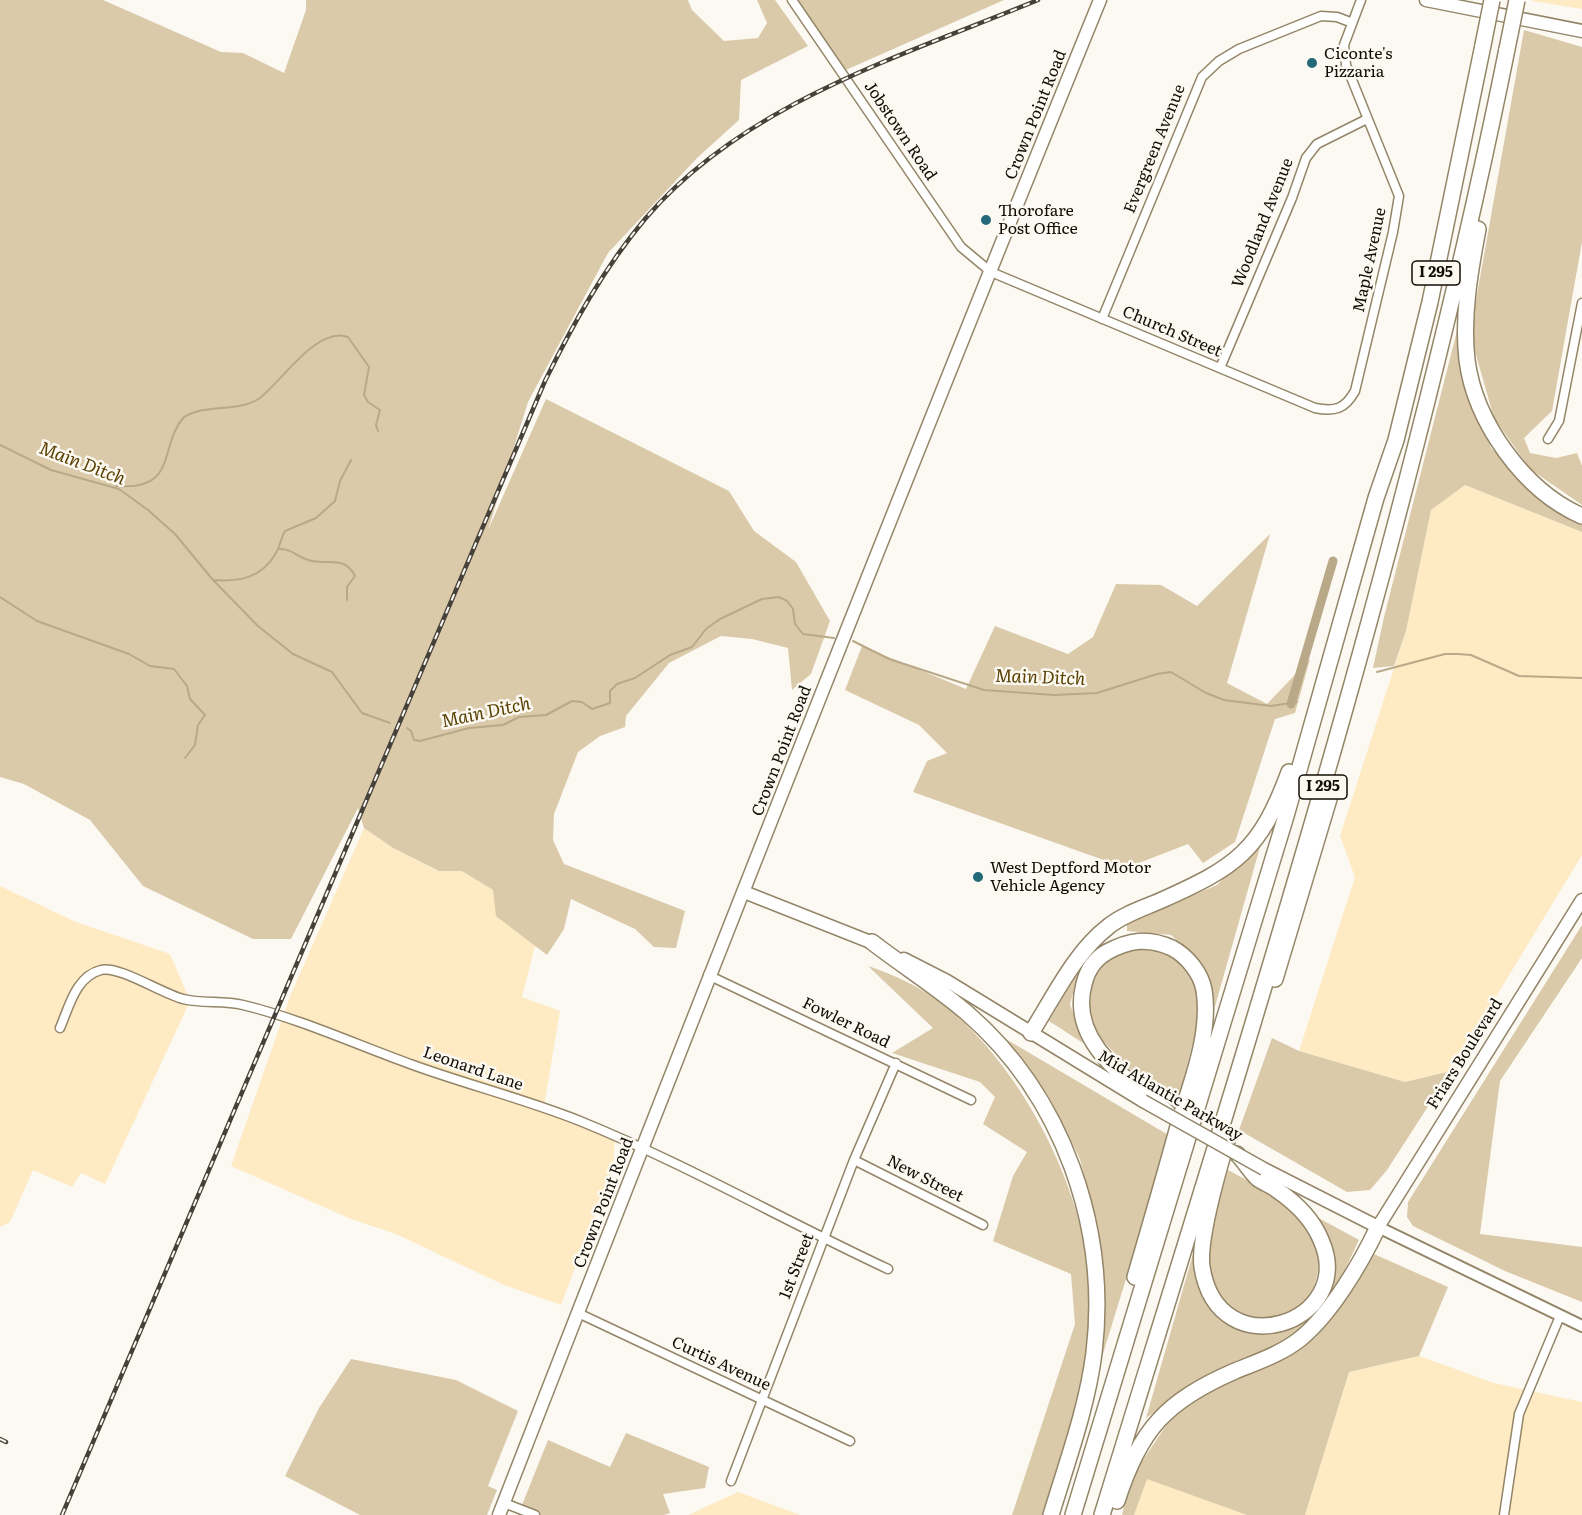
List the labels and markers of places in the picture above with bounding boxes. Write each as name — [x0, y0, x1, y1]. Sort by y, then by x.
place label: Ciconte's Pizzaria — [1324, 44, 1392, 82]
marker: Ciconte's Pizzaria — [1305, 56, 1319, 70]
place label: Thorofare Post Office — [998, 201, 1078, 239]
marker: Thorofare Post Office — [979, 213, 993, 227]
place label: West Deptford Motor Vehicle Agency — [990, 858, 1151, 896]
marker: West Deptford Motor Vehicle Agency — [971, 870, 985, 884]

